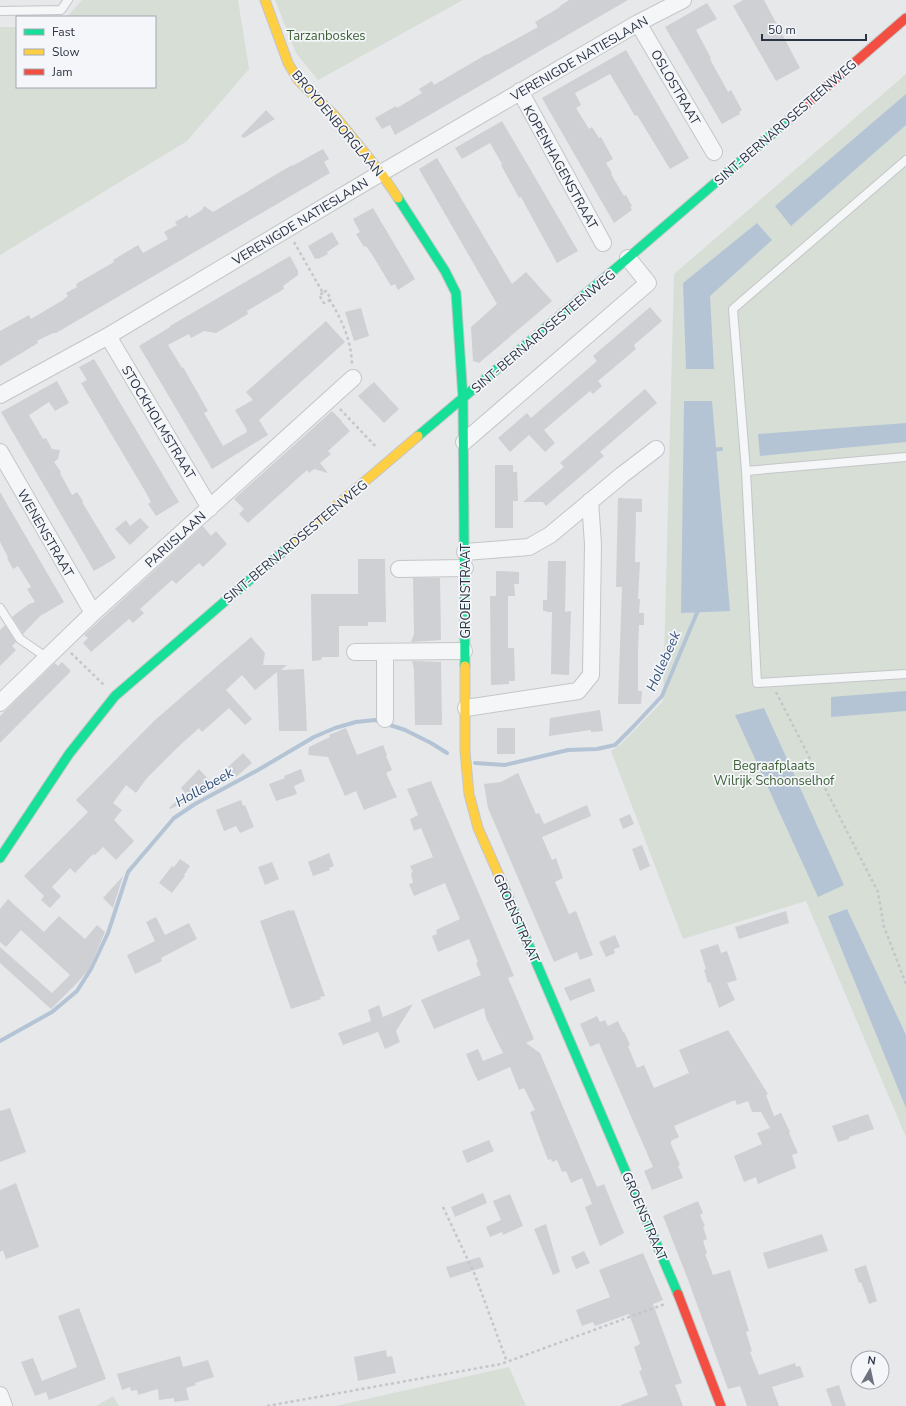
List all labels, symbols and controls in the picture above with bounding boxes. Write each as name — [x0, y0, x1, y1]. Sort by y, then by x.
street label: VERENIGDE NATIESLAAN — [507, 12, 651, 106]
legend — [16, 16, 156, 88]
scale bar — [762, 16, 866, 42]
text: 50 m — [768, 22, 796, 38]
text: Fast — [52, 24, 75, 40]
park label: Tarzanboskes — [286, 27, 366, 45]
text: Slow — [52, 44, 80, 60]
street label: OSLOSTRAAT — [646, 46, 704, 129]
street label: SINT-BERNARDSESTEENWEG — [711, 56, 861, 190]
text: Jam — [51, 64, 73, 80]
street label: BROYDENBORGLAAN — [287, 67, 387, 181]
street label: KOPENHAGENSTRAAT — [519, 102, 602, 233]
street label: VERENIGDE NATIESLAAN — [228, 174, 372, 270]
street label: SINT-BERNARDSESTEENWEG — [468, 266, 620, 398]
street label: STOCKHOLMSTRAAT — [117, 362, 199, 483]
street label: SINT-BERNARDSESTEENWEG — [220, 476, 372, 608]
street label: WENENSTRAAT — [13, 486, 78, 581]
street label: PARIJSLAAN — [141, 507, 210, 572]
street label: GROENSTRAAT — [457, 543, 475, 639]
water label: Hollebeek — [642, 627, 686, 694]
park label: Begraafplaats Wilrijk Schoonselhof — [714, 757, 835, 790]
water label: Hollebeek — [172, 763, 238, 812]
street label: GROENSTRAAT — [489, 871, 544, 966]
street label: GROENSTRAAT — [617, 1169, 671, 1264]
north arrow — [850, 1350, 890, 1390]
text: N — [866, 1353, 877, 1369]

